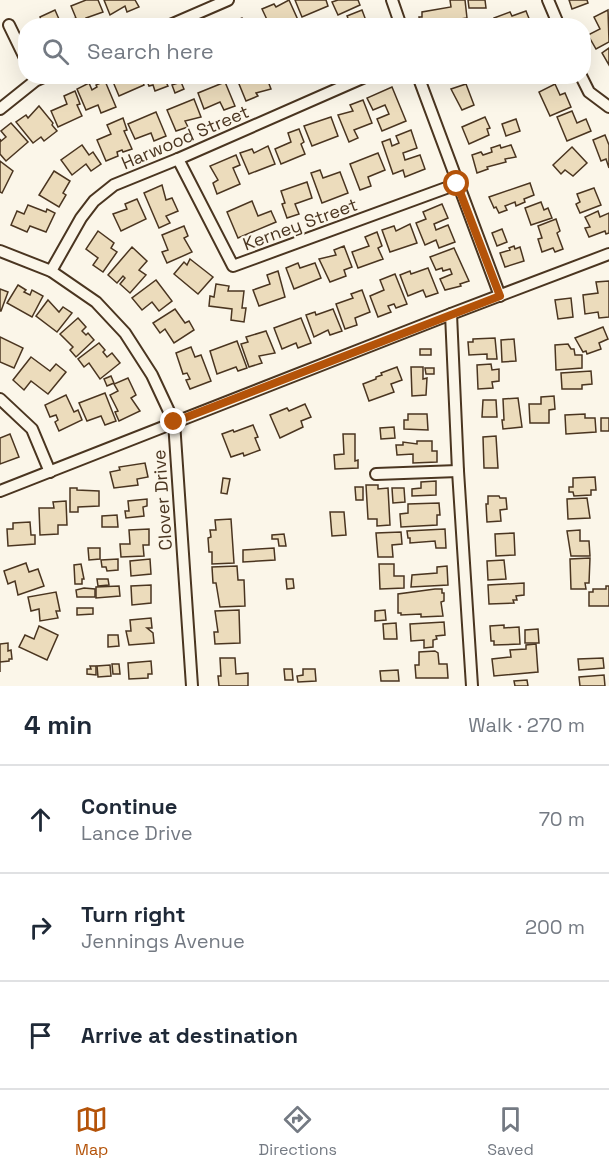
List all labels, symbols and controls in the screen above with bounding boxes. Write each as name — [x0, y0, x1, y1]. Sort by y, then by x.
search box — [18, 18, 591, 84]
icon: search — [39, 35, 72, 68]
text: Search here — [87, 37, 214, 65]
street label: Harwood Street — [118, 100, 252, 174]
route start — [443, 170, 469, 196]
street label: Kerney Street — [240, 193, 360, 255]
route end — [160, 408, 186, 434]
street label: Clover Drive — [147, 449, 177, 551]
text: 4 min — [24, 708, 92, 742]
text: Walk · 270 m — [468, 712, 585, 738]
text: Continue — [81, 792, 177, 820]
icon: ahead — [24, 803, 57, 836]
text: 70 m — [539, 806, 585, 832]
text: Lance Drive — [81, 820, 193, 846]
text: Turn right — [81, 900, 186, 928]
icon: right — [24, 911, 57, 944]
text: 200 m — [525, 914, 585, 940]
text: Jennings Avenue — [81, 928, 245, 954]
icon: arrive — [24, 1019, 57, 1052]
text: Arrive at destination — [81, 1021, 298, 1049]
tab: Map — [75, 1103, 108, 1160]
tab: Directions — [259, 1103, 337, 1160]
tab: Saved — [487, 1103, 534, 1160]

